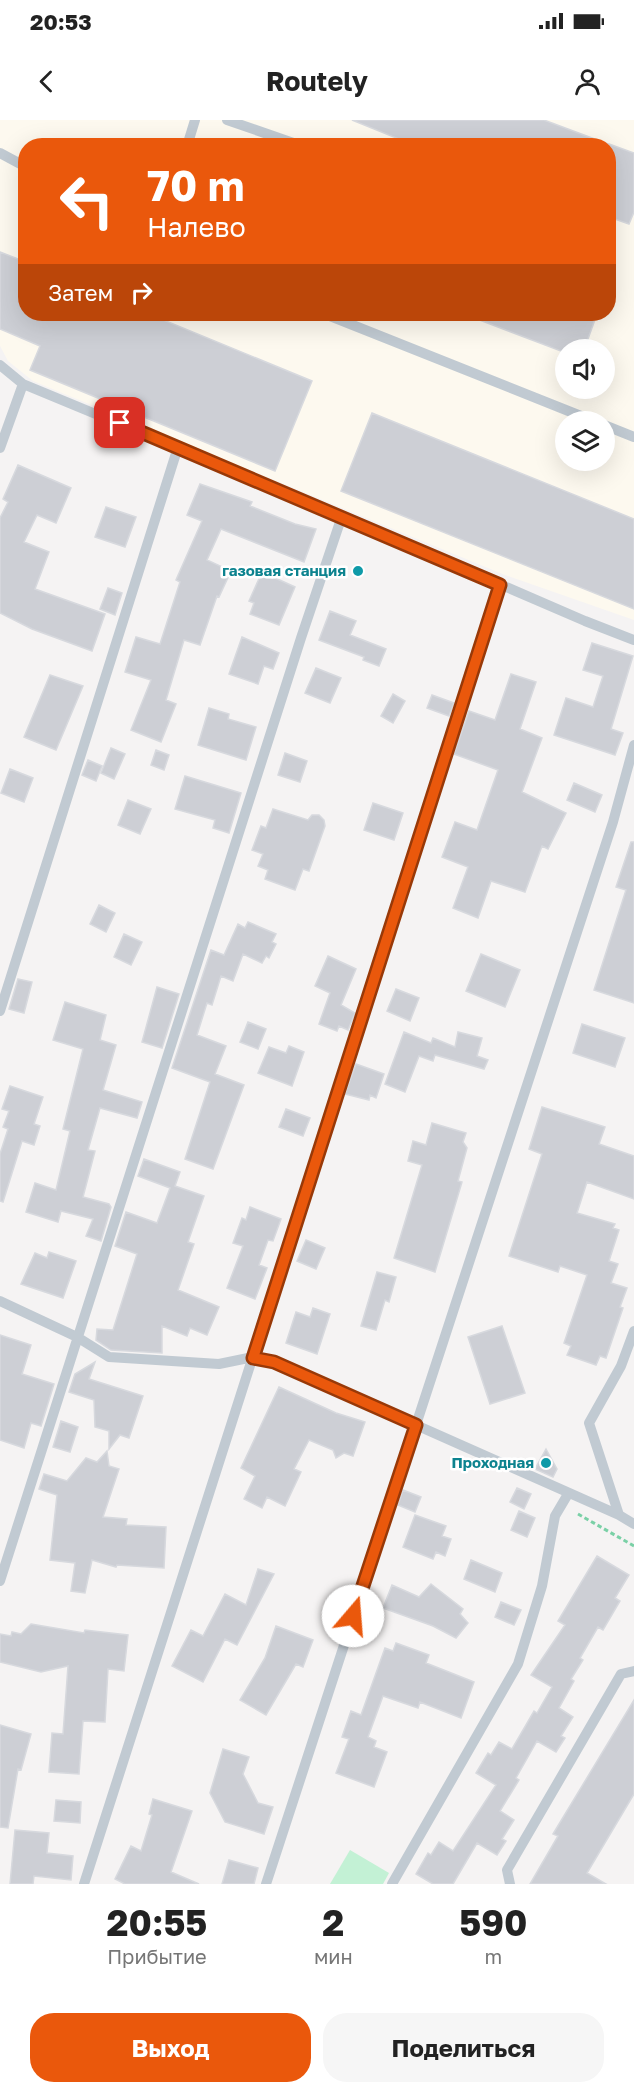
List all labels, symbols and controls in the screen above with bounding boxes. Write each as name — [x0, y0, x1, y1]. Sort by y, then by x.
text: 20:53 — [30, 8, 92, 35]
icon: back — [30, 65, 63, 98]
text: Routely — [266, 65, 368, 97]
icon: person — [571, 65, 604, 98]
text: 70 m — [147, 160, 244, 210]
icon: left — [48, 162, 126, 240]
text: Налево — [147, 211, 246, 243]
icon: right — [125, 276, 158, 309]
text: Затем — [48, 279, 113, 306]
map controls — [555, 339, 615, 471]
button: sound — [555, 339, 615, 399]
pin — [94, 397, 145, 448]
icon: arrive — [103, 406, 136, 439]
button: layers — [555, 411, 615, 471]
place label: газовая станция — [222, 561, 346, 579]
marker: газовая станция — [351, 564, 365, 578]
place label: Проходная — [452, 1453, 534, 1471]
marker: Проходная — [539, 1456, 553, 1470]
position arrow — [321, 1584, 385, 1648]
text: 20:55 — [107, 1901, 207, 1944]
text: 2 — [322, 1901, 344, 1944]
text: 590 — [459, 1901, 527, 1944]
text: Прибытие — [107, 1944, 207, 1968]
text: мин — [314, 1944, 353, 1968]
text: m — [484, 1944, 502, 1968]
button: Выход — [30, 2013, 311, 2082]
button: Поделиться — [323, 2013, 604, 2082]

